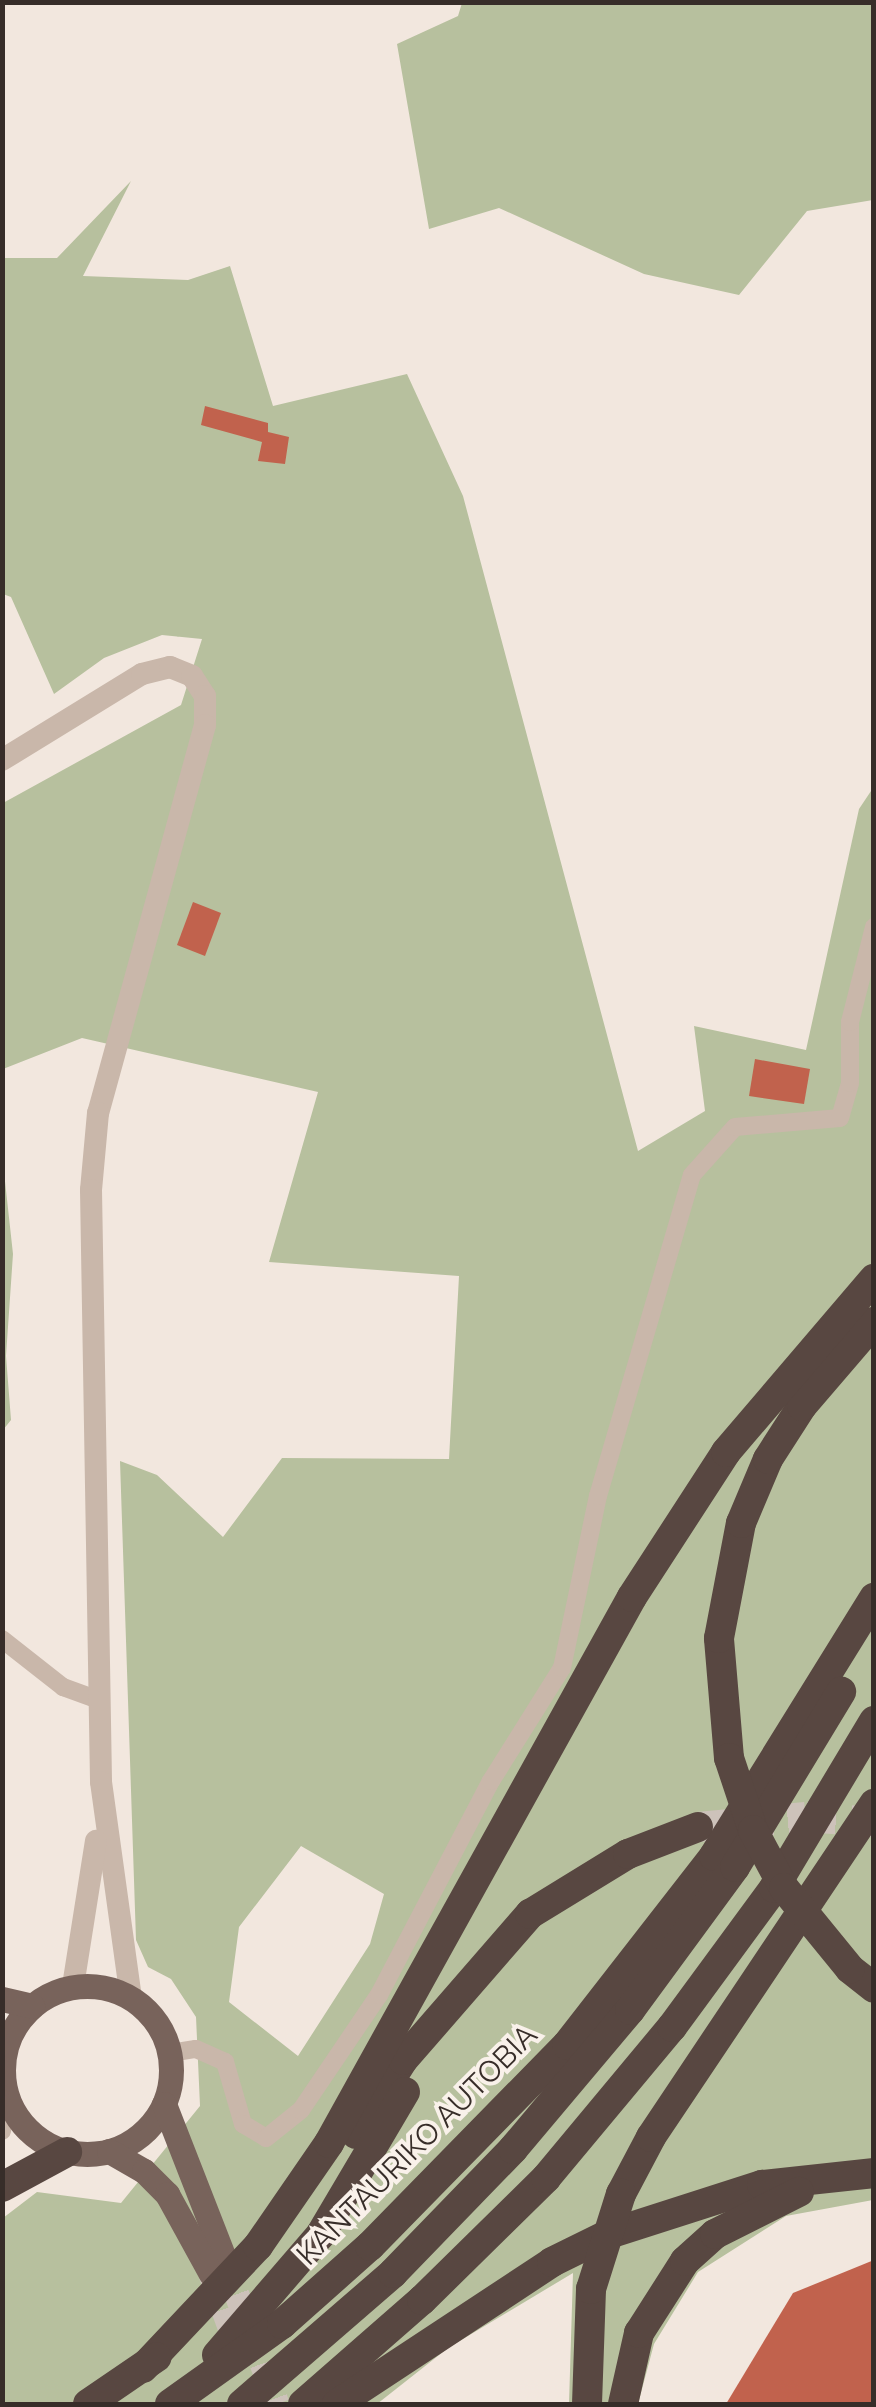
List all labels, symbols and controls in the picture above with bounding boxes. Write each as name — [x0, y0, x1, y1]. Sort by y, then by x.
street label: KANTAURIKO AUTOBIA — [289, 2017, 545, 2273]

